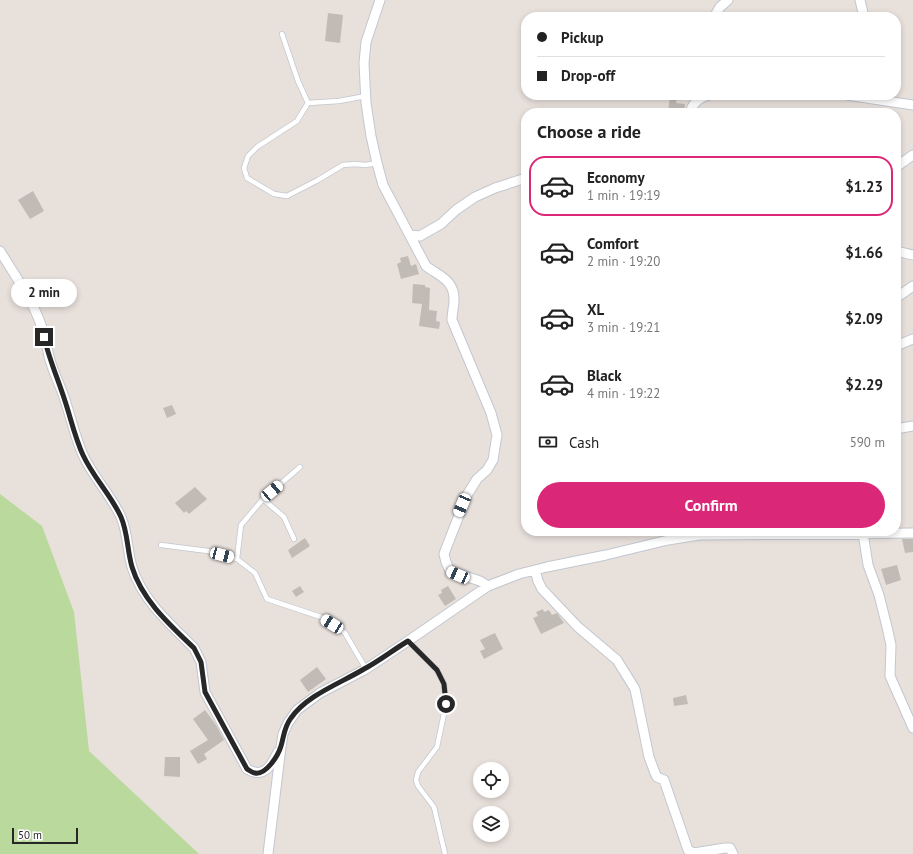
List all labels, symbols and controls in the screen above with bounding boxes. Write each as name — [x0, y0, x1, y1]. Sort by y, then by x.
text: Pickup — [561, 28, 604, 47]
text: Drop-off — [561, 66, 615, 85]
text: Choose a ride — [537, 120, 641, 143]
icon: car — [539, 168, 575, 204]
text: Economy — [587, 168, 645, 187]
text: $1.23 — [845, 177, 883, 196]
text: 1 min · 19:19 — [587, 187, 660, 204]
icon: car — [539, 234, 575, 270]
text: Comfort — [587, 234, 639, 253]
text: $1.66 — [845, 243, 883, 262]
text: 2 min · 19:20 — [587, 253, 660, 270]
callout: 2 min — [11, 279, 77, 307]
text: 2 min — [28, 284, 60, 301]
icon: car — [539, 300, 575, 336]
text: XL — [587, 300, 604, 319]
text: $2.09 — [845, 309, 883, 328]
text: 3 min · 19:21 — [587, 319, 660, 336]
route end — [35, 328, 53, 346]
icon: car — [539, 366, 575, 402]
text: Black — [587, 366, 622, 385]
text: $2.29 — [845, 375, 883, 394]
text: 4 min · 19:22 — [587, 385, 660, 402]
icon: cash — [537, 431, 559, 453]
text: Cash — [569, 433, 599, 452]
text: 590 m — [850, 434, 885, 451]
car — [259, 479, 285, 503]
button: Confirm — [537, 482, 885, 528]
car — [452, 492, 472, 518]
car — [209, 546, 235, 564]
car — [445, 565, 471, 585]
car — [319, 613, 345, 635]
route start — [437, 695, 455, 713]
map controls — [473, 762, 509, 842]
button: locate — [473, 762, 509, 798]
button: layers — [473, 806, 509, 842]
scale bar — [12, 826, 78, 845]
text: 50 m — [18, 828, 42, 842]

